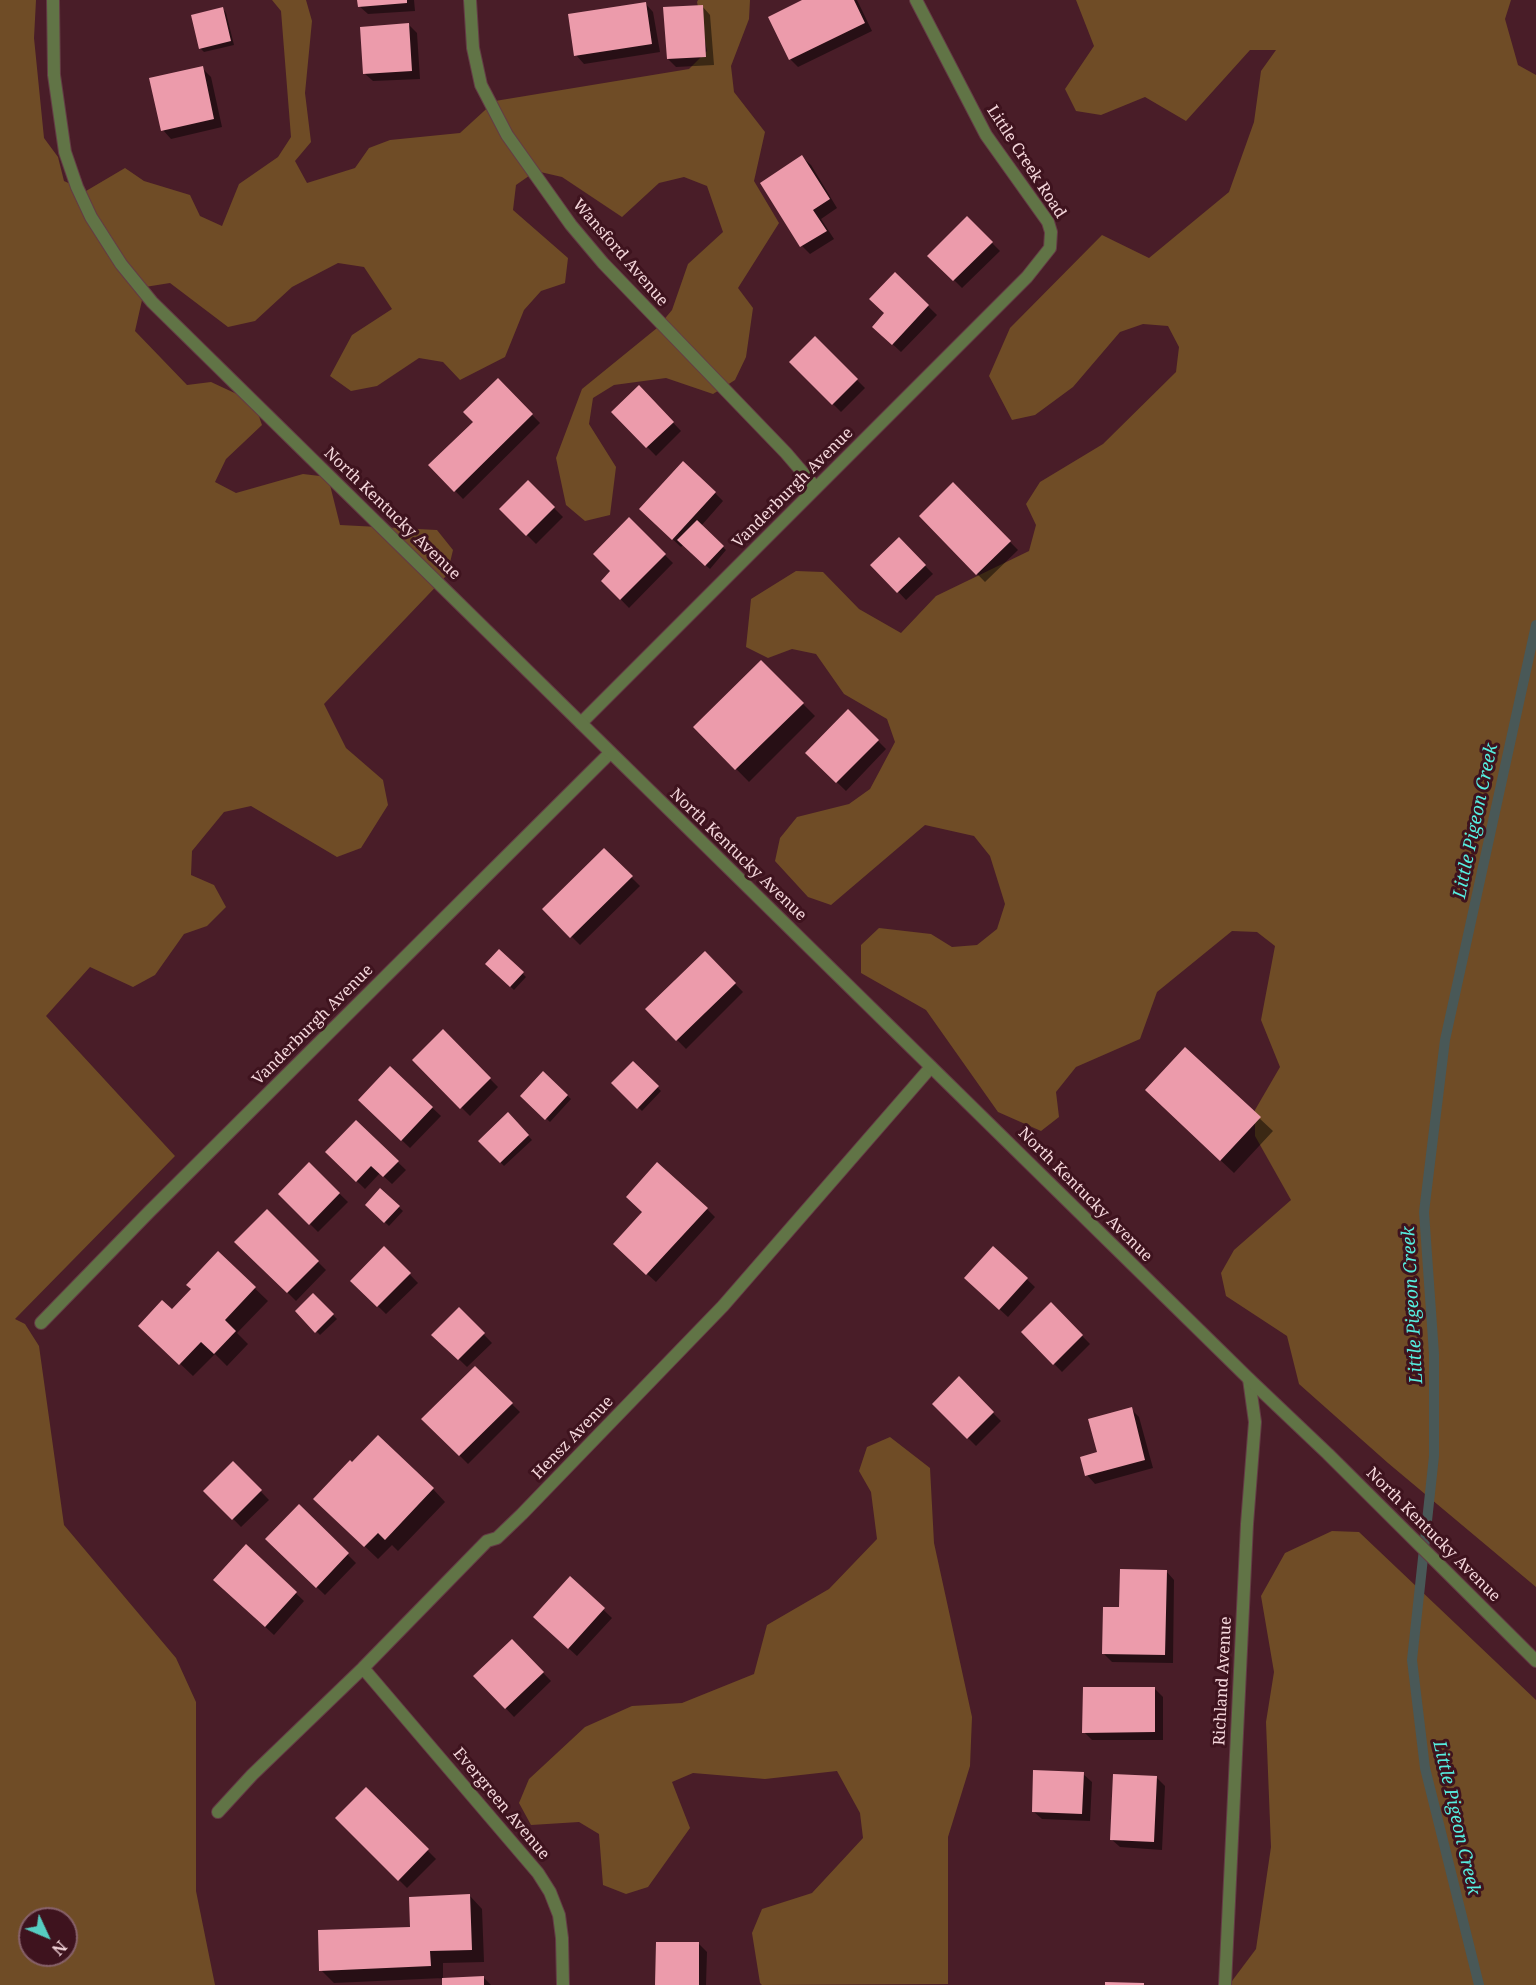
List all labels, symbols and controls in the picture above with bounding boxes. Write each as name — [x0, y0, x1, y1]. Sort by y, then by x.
street label: Little Creek Road — [982, 102, 1070, 222]
street label: Wansford Avenue — [568, 195, 672, 311]
street label: Vanderburgh Avenue — [729, 424, 857, 552]
street label: North Kentucky Avenue — [320, 444, 464, 584]
water label: Little Pigeon Creek — [1449, 742, 1503, 900]
street label: North Kentucky Avenue — [666, 785, 810, 925]
street label: Vanderburgh Avenue — [249, 961, 377, 1089]
street label: North Kentucky Avenue — [1014, 1124, 1156, 1266]
water label: Little Pigeon Creek — [1398, 1226, 1428, 1384]
street label: Hensz Avenue — [528, 1392, 618, 1484]
street label: North Kentucky Avenue — [1362, 1464, 1504, 1606]
street label: Richland Avenue — [1210, 1616, 1236, 1746]
water label: Little Pigeon Creek — [1428, 1739, 1484, 1897]
street label: Evergreen Avenue — [449, 1744, 553, 1864]
north arrow — [18, 1907, 78, 1967]
text: N — [47, 1936, 72, 1960]

